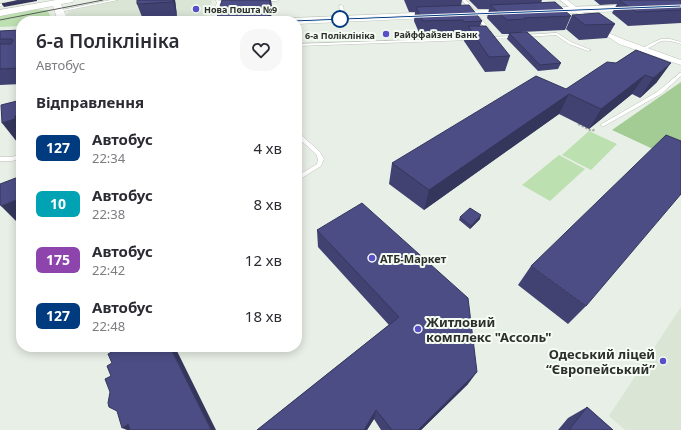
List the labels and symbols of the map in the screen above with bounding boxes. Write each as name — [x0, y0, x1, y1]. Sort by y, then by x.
place label: Нова Пошта №9 — [204, 3, 277, 16]
marker: Нова Пошта №9 — [191, 4, 201, 14]
marker: 6-а Поліклініка — [331, 10, 349, 28]
place label: Райффайзен Банк — [394, 28, 478, 41]
place label: 6-а Поліклініка — [305, 29, 375, 42]
marker: Райффайзен Банк — [381, 29, 391, 39]
place label: АТБ-Маркет — [380, 251, 447, 266]
marker: АТБ-Маркет — [367, 253, 377, 263]
place label: Житловий комплекс "Ассоль" — [426, 313, 551, 346]
marker: Житловий комплекс "Ассоль" — [413, 324, 423, 334]
place label: Одеський ліцей “Європейський” — [546, 345, 655, 378]
marker: Одеський ліцей “Європейський” — [658, 356, 668, 366]

